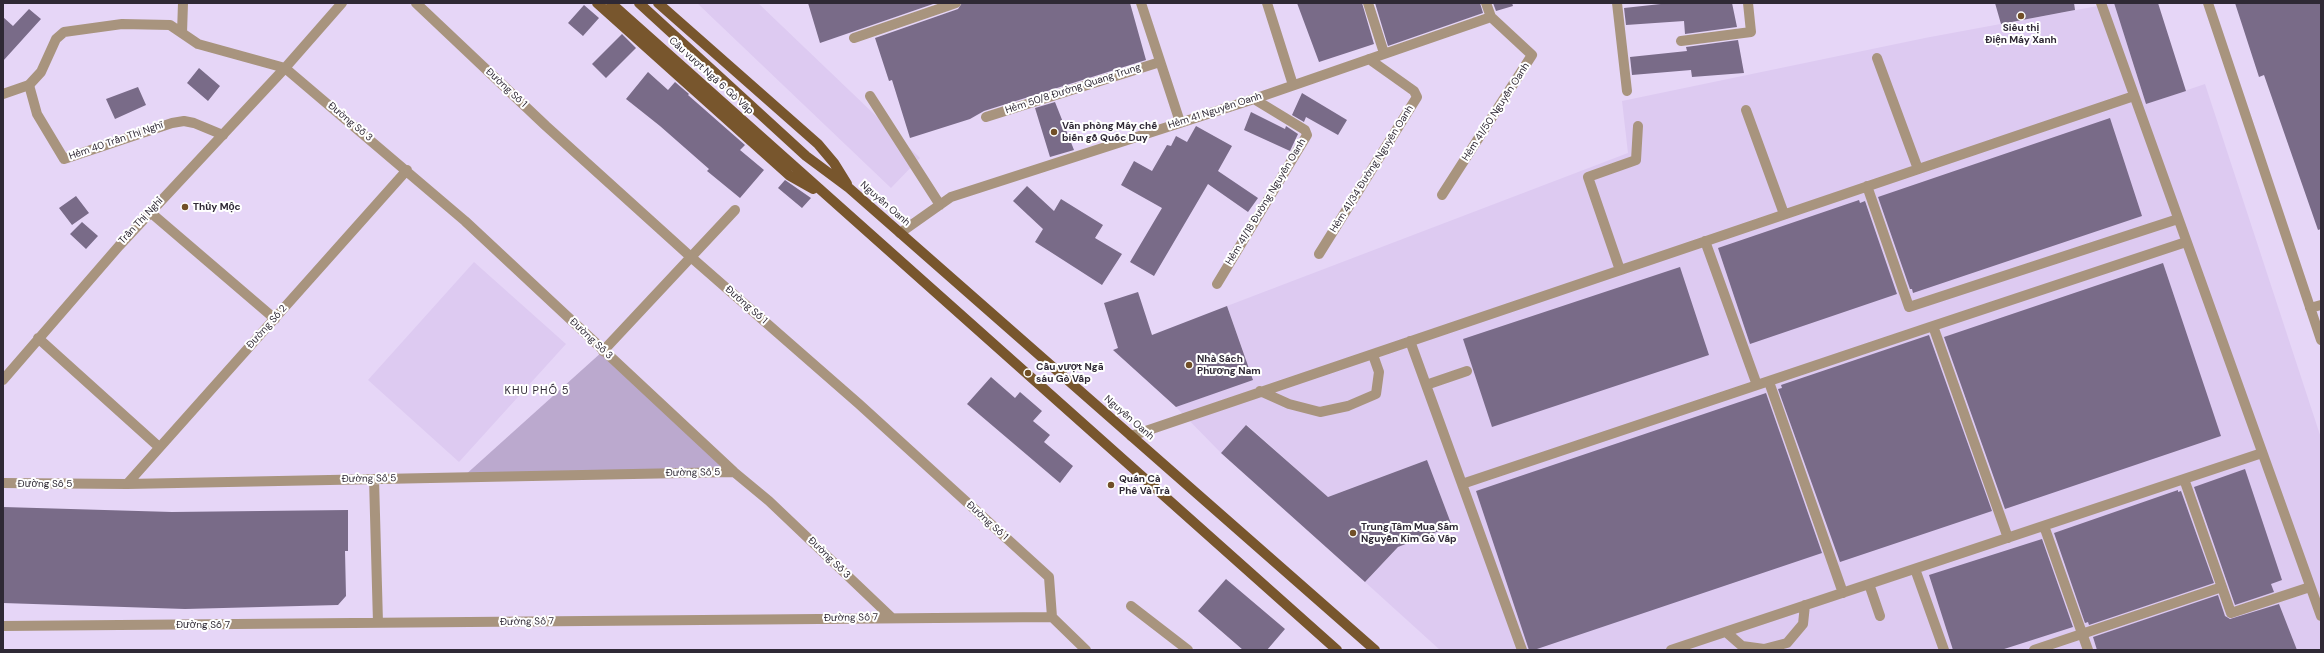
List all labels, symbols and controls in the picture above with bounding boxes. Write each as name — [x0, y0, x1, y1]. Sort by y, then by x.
marker: Siêu thị Điện Máy Xanh — [2016, 11, 2026, 21]
place label: Siêu thị Điện Máy Xanh — [1985, 22, 2057, 46]
street label: Cầu vượt Ngã 6 Gò Vấp — [666, 35, 756, 117]
street label: Hẻm 50/8 Đường Quang Trung — [1004, 61, 1142, 117]
street label: Hẻm 41/50 Nguyễn Oanh — [1460, 61, 1532, 163]
street label: Đường Số 1 — [483, 66, 529, 110]
street label: Hẻm 41 Nguyễn Oanh — [1167, 90, 1263, 132]
street label: Đường Số 3 — [325, 100, 375, 144]
street label: Hẻm 41/34 Đường Nguyễn Oanh — [1328, 103, 1416, 235]
street label: Hẻm 40 Trần Thị Nghĩ — [67, 119, 165, 163]
place label: Văn phòng Máy chế biến gỗ Quốc Duy — [1062, 120, 1157, 144]
marker: Văn phòng Máy chế biến gỗ Quốc Duy — [1049, 127, 1059, 137]
street label: Hẻm 41/18 Đường Nguyễn Oanh — [1223, 137, 1309, 267]
street label: Nguyễn Oanh — [858, 179, 912, 229]
street label: Trần Thị Nghỉ — [116, 195, 166, 247]
place label: Thủy Mộc — [193, 201, 241, 213]
marker: Thủy Mộc — [180, 202, 190, 212]
street label: Đường Số 1 — [723, 283, 769, 327]
street label: Đường Số 2 — [244, 303, 290, 351]
street label: Đường Số 3 — [567, 316, 615, 362]
place label: Nhà Sách Phương Nam — [1197, 353, 1261, 376]
marker: Nhà Sách Phương Nam — [1184, 360, 1194, 370]
place label: Cầu vượt Ngã sáu Gò Vấp — [1036, 361, 1104, 384]
marker: Cầu vượt Ngã sáu Gò Vấp — [1023, 368, 1033, 378]
district label: KHU PHỐ 5 — [504, 384, 570, 398]
street label: Nguyễn Oanh — [1102, 393, 1156, 443]
street label: Đường Số 5 — [665, 467, 721, 479]
street label: Đường Số 5 — [341, 473, 397, 485]
place label: Quán Cà Phê Và Trà — [1119, 473, 1170, 496]
street label: Đường Số 5 — [18, 478, 72, 490]
marker: Quán Cà Phê Và Trà — [1106, 480, 1116, 490]
street label: Đường Số 1 — [964, 499, 1010, 543]
place label: Trung Tâm Mua Sắm Nguyễn Kim Gò Vấp — [1361, 521, 1458, 544]
marker: Trung Tâm Mua Sắm Nguyễn Kim Gò Vấp — [1348, 528, 1358, 538]
street label: Đường Số 3 — [805, 535, 853, 581]
street label: Đường Số 7 — [824, 612, 878, 624]
street label: Đường Số 7 — [500, 616, 554, 628]
street label: Đường Số 7 — [176, 619, 230, 631]

